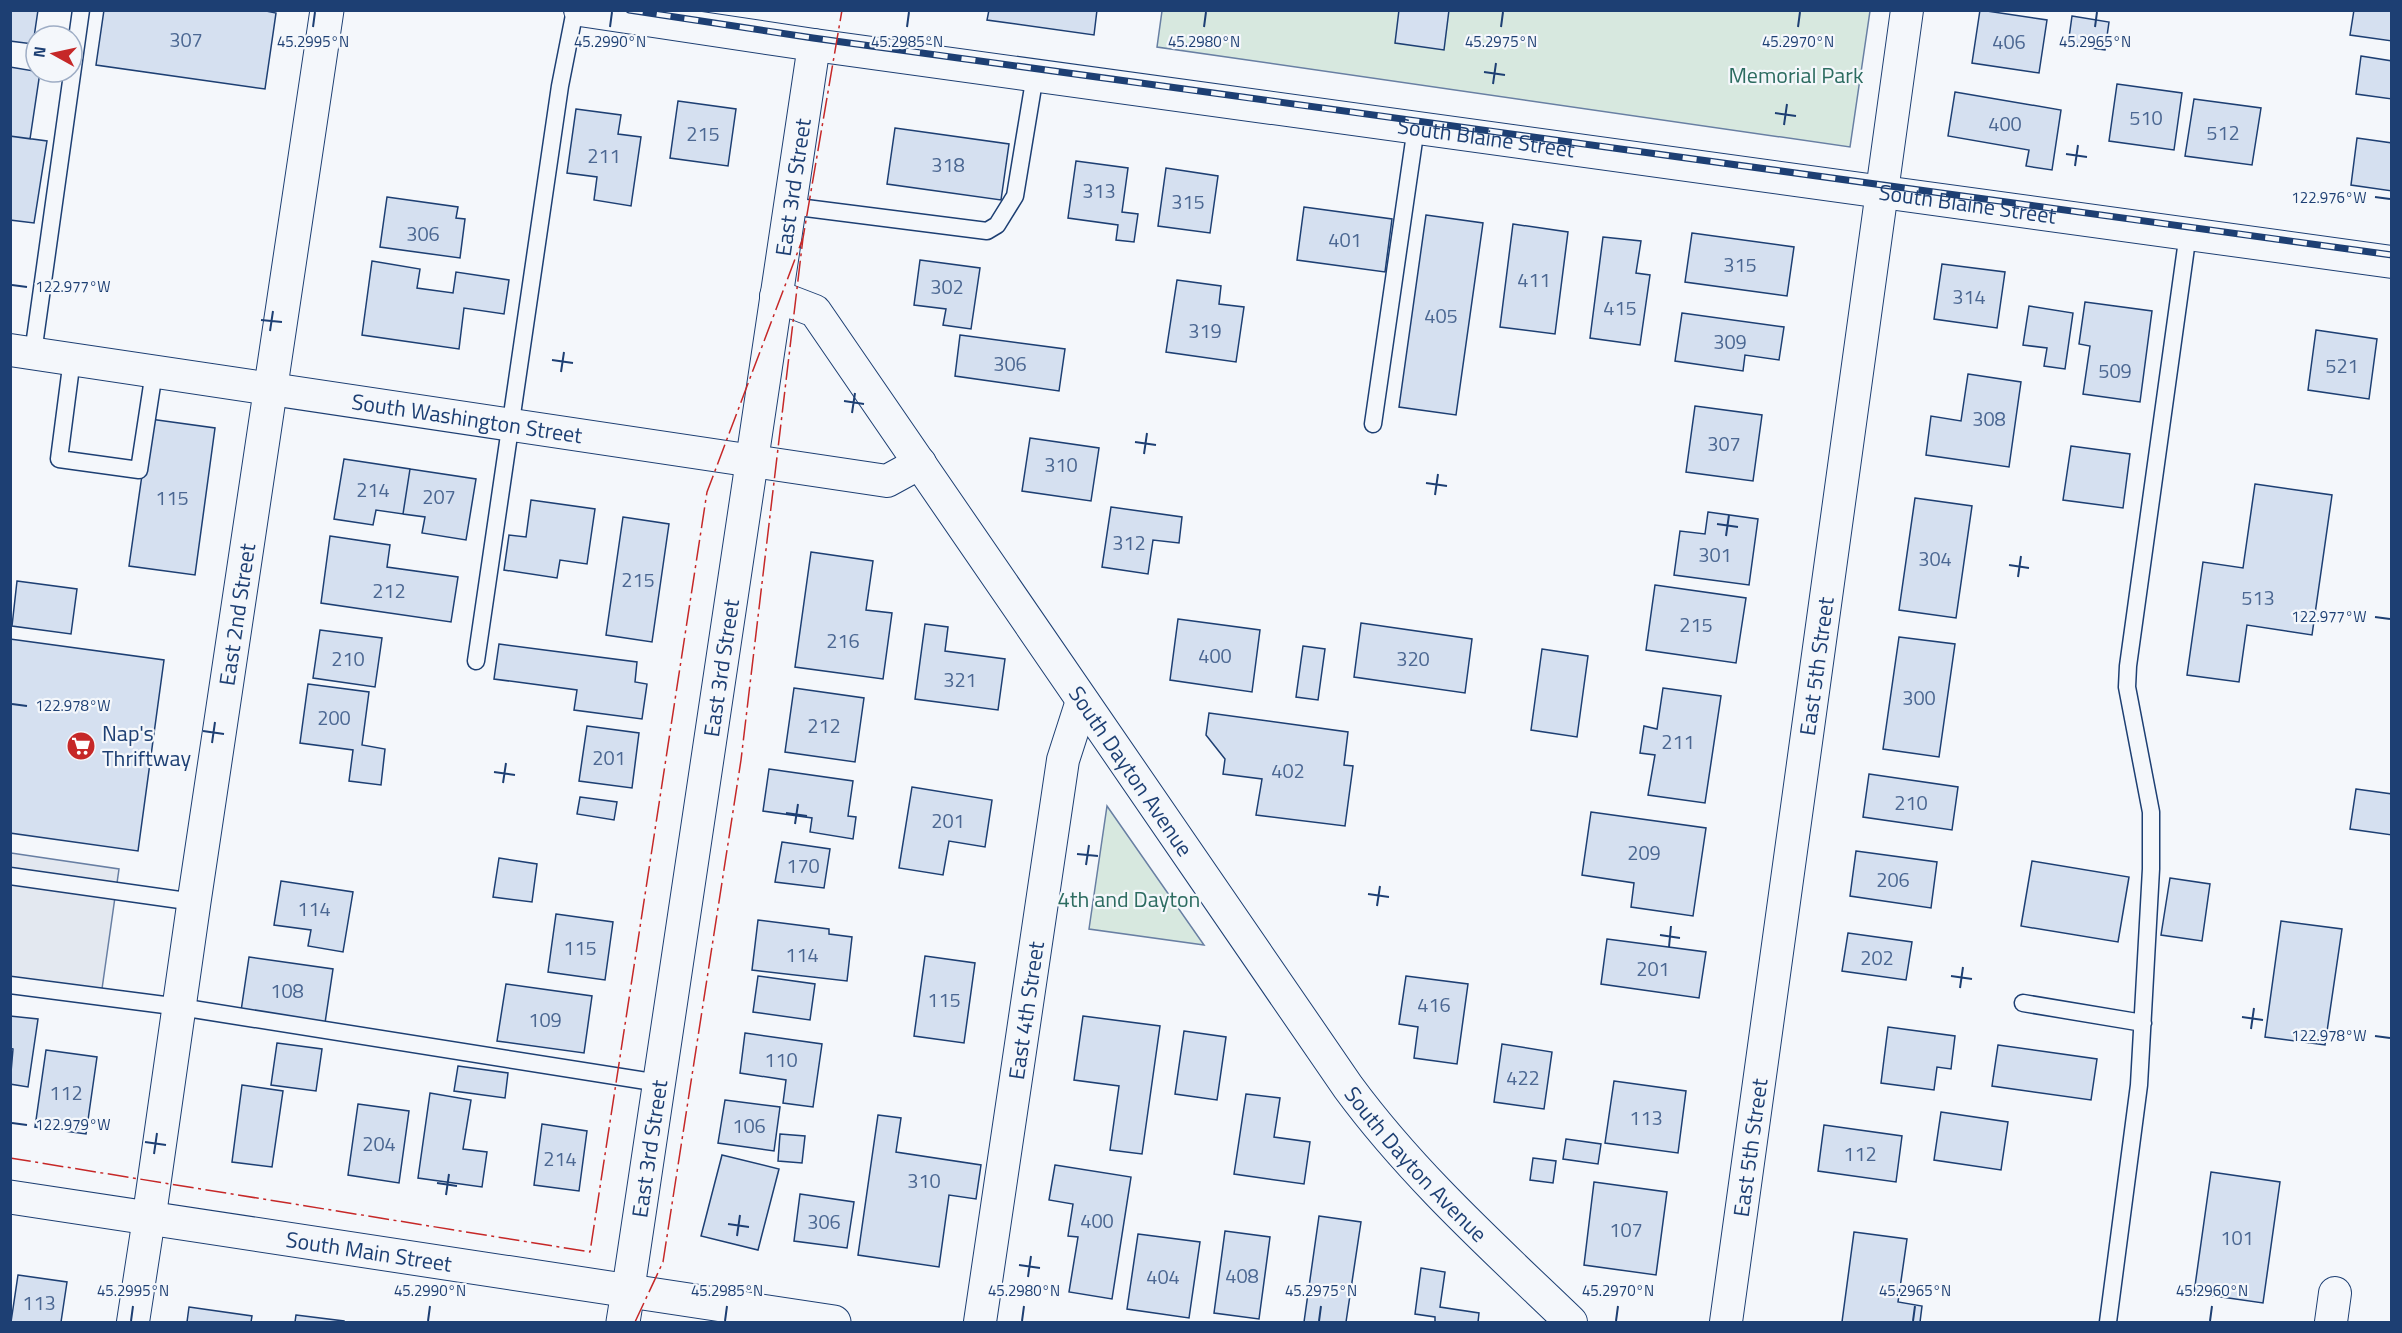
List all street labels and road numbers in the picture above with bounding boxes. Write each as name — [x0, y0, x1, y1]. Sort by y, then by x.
street label: South Blaine Street — [1395, 108, 1577, 166]
street label: East 3rd Street — [766, 116, 820, 258]
street label: South Blaine Street — [1877, 175, 2059, 233]
street label: South Washington Street — [349, 384, 585, 452]
street label: East 2nd Street — [209, 541, 264, 688]
street label: East 5th Street — [1790, 595, 1843, 738]
street label: East 3rd Street — [694, 596, 748, 739]
street label: South Dayton Avenue — [1060, 679, 1202, 863]
street label: East 4th Street — [999, 939, 1053, 1082]
street label: East 5th Street — [1724, 1076, 1776, 1219]
street label: East 3rd Street — [622, 1077, 676, 1220]
street label: South Dayton Avenue — [1336, 1079, 1495, 1250]
street label: South Main Street — [284, 1222, 454, 1281]

